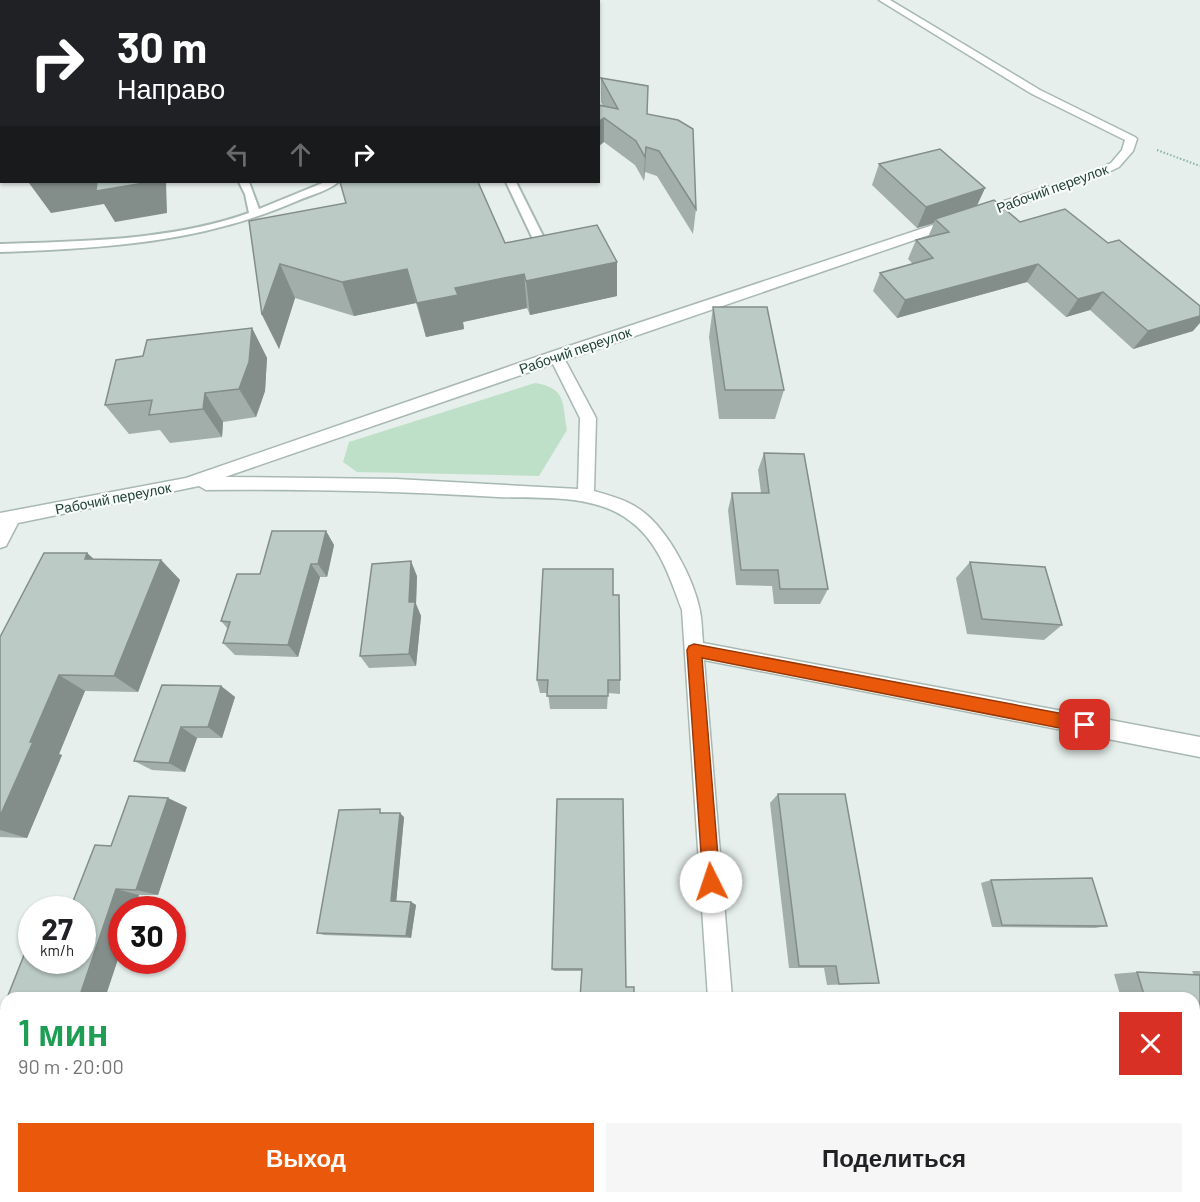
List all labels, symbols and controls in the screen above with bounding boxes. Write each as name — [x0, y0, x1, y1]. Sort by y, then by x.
text: 30 m — [117, 21, 207, 71]
icon: right — [18, 24, 96, 102]
text: Направо — [117, 72, 225, 104]
icon: left — [221, 138, 254, 171]
icon: ahead — [284, 138, 317, 171]
icon: right — [347, 138, 380, 171]
street label: Рабочий переулок — [994, 160, 1111, 216]
street label: Рабочий переулок — [517, 323, 634, 377]
street label: Рабочий переулок — [54, 478, 173, 518]
pin — [1059, 699, 1110, 750]
icon: arrive — [1068, 708, 1101, 741]
position arrow — [679, 850, 743, 914]
speed limit sign: 30 — [108, 896, 186, 974]
text: 27 — [41, 910, 73, 946]
text: km/h — [40, 941, 74, 959]
text: 1 мин — [18, 1010, 108, 1053]
button: close — [1119, 1012, 1182, 1075]
text: 90 m · 20:00 — [18, 1054, 124, 1078]
button: Выход — [18, 1123, 594, 1192]
button: Поделиться — [606, 1123, 1182, 1192]

